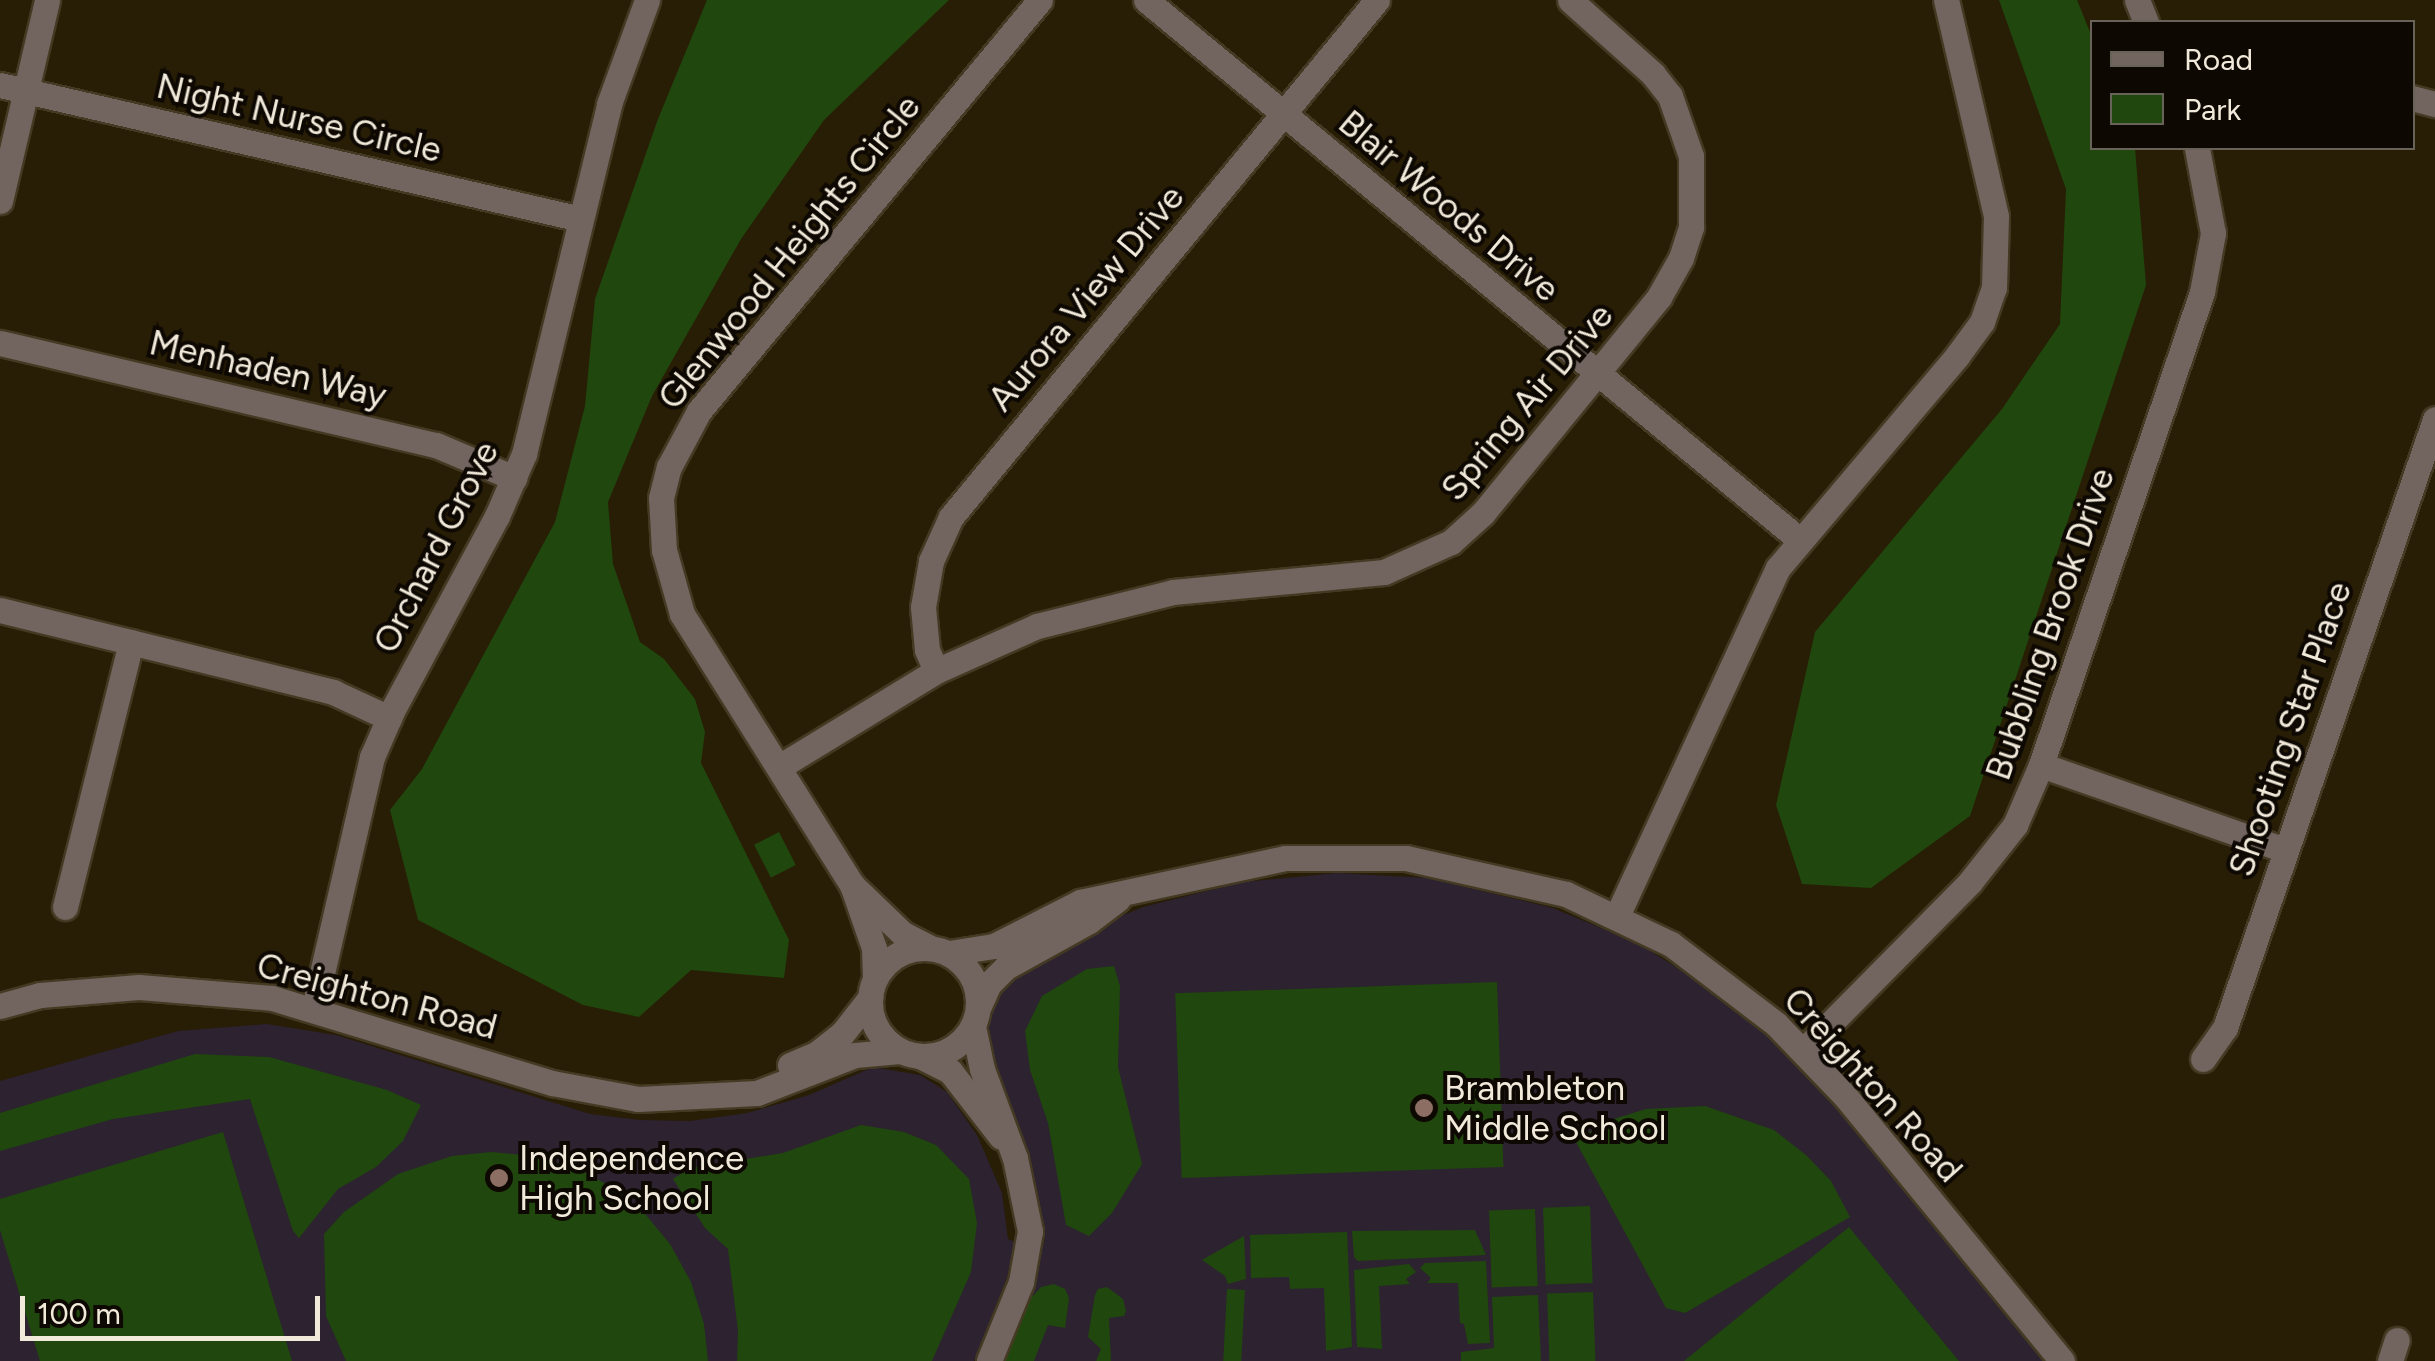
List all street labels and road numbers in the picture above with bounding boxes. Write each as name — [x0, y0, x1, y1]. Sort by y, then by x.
street label: Night Nurse Circle — [153, 65, 445, 171]
street label: Glenwood Heights Circle — [649, 86, 929, 418]
street label: Blair Woods Drive — [1330, 102, 1568, 310]
street label: Aurora View Drive — [979, 177, 1193, 419]
street label: Spring Air Drive — [1432, 295, 1622, 509]
street label: Menhaden Way — [146, 321, 390, 417]
street label: Orchard Grove — [365, 434, 507, 660]
street label: Bubbling Brook Drive — [1977, 463, 2123, 785]
street label: Shooting Star Place — [2220, 576, 2360, 882]
street label: Creighton Road — [252, 944, 502, 1048]
street label: Creighton Road — [1775, 979, 1971, 1191]

